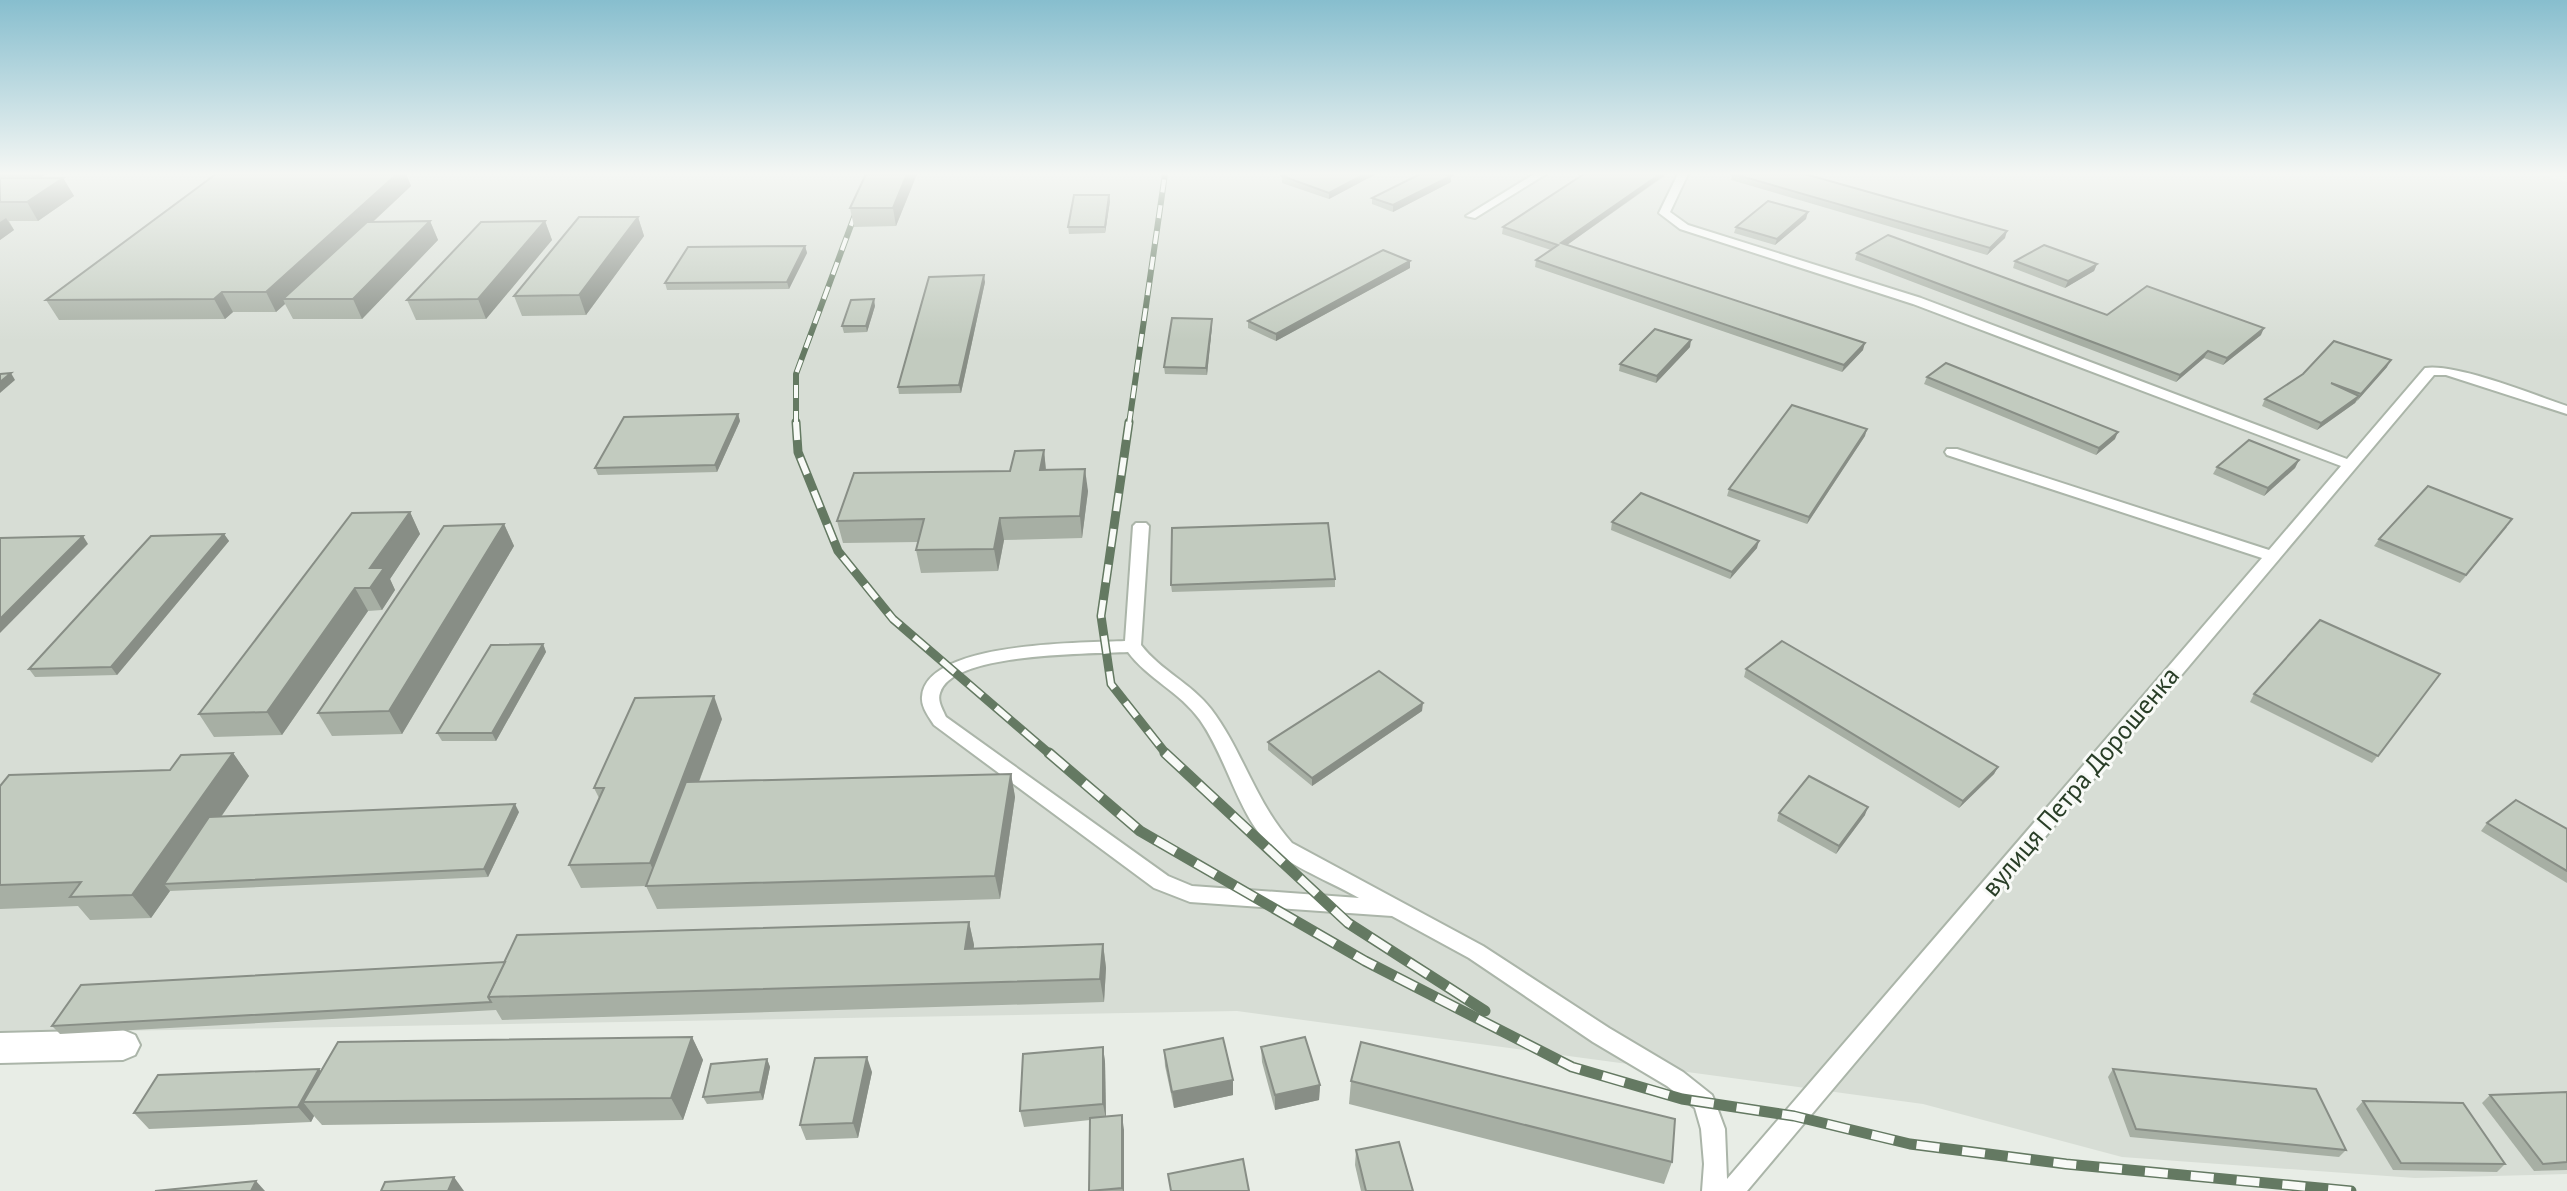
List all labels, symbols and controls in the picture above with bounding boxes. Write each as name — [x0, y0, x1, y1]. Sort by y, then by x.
street label: вулиця Петра Дорошенка — [1974, 659, 2186, 903]

